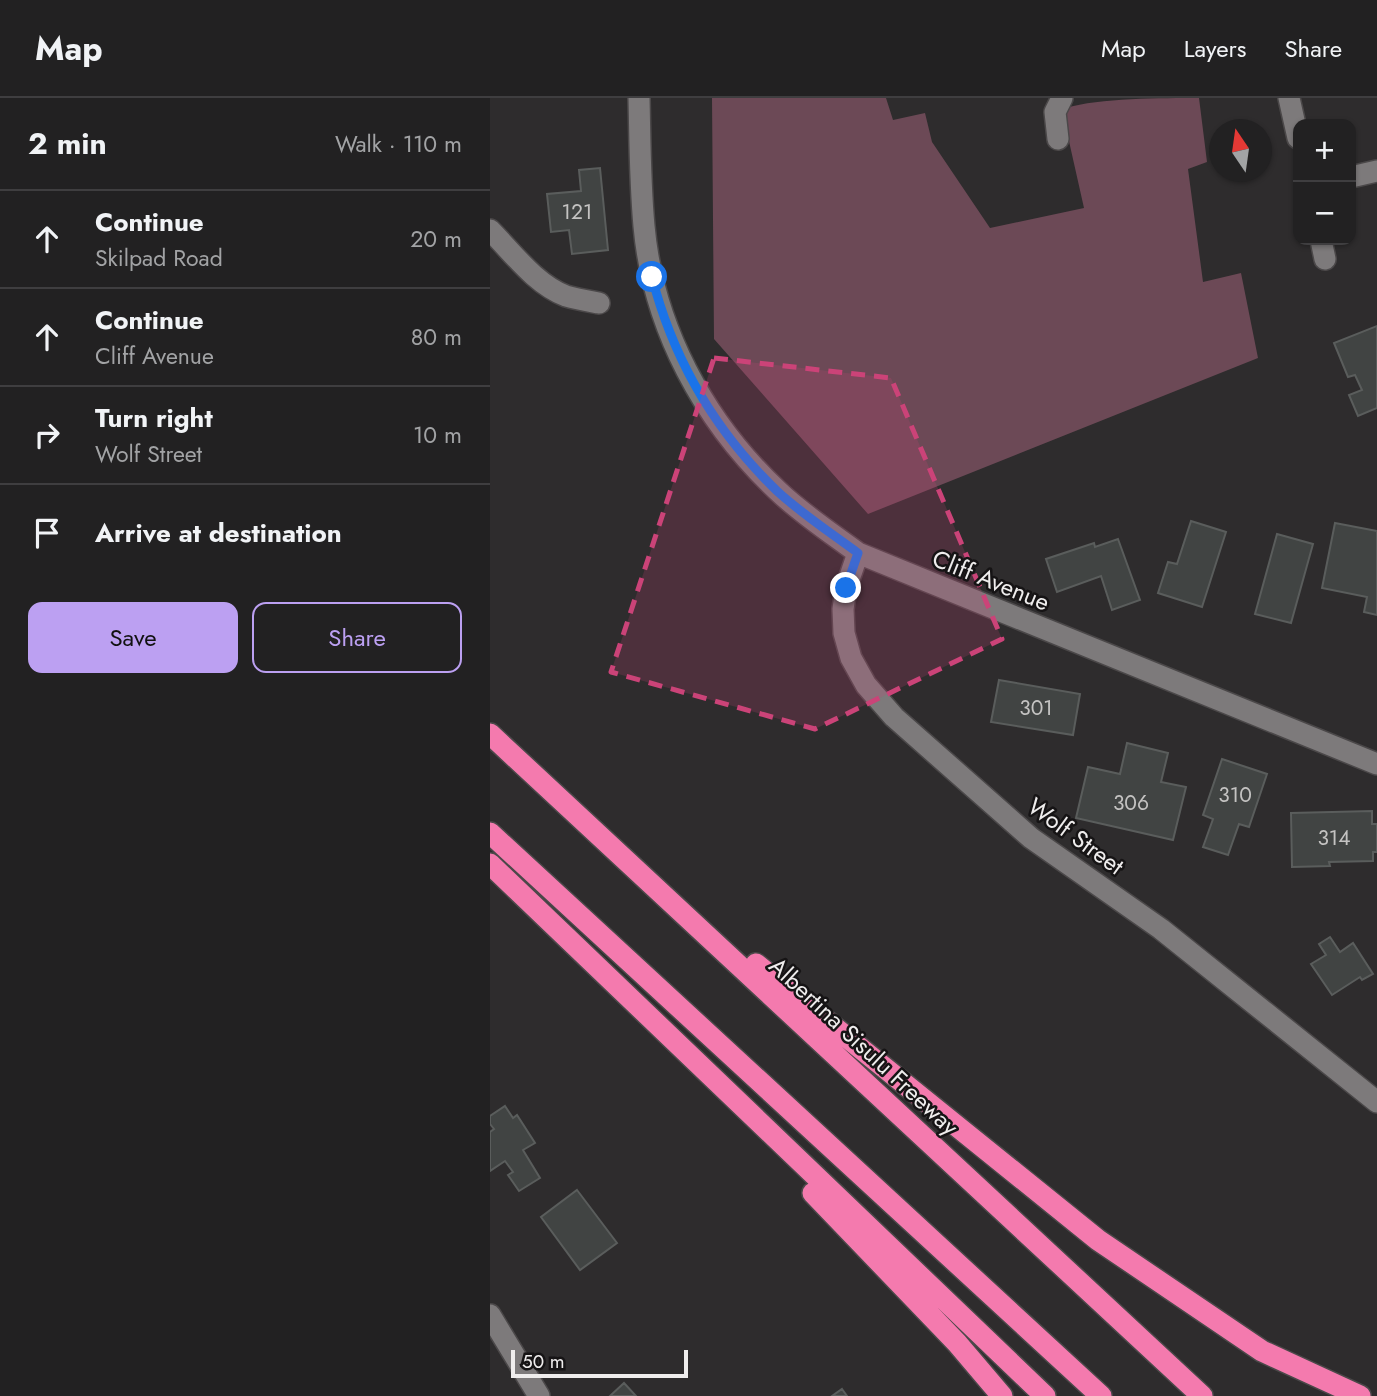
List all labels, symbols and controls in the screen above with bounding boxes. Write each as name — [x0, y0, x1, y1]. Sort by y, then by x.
text: Map — [35, 25, 103, 72]
text: Map — [1101, 31, 1146, 66]
text: Layers — [1184, 31, 1246, 66]
text: Share — [1284, 31, 1342, 66]
north arrow — [1209, 119, 1272, 182]
map controls — [1293, 119, 1356, 245]
button: + — [1293, 119, 1356, 182]
text: 2 min — [28, 122, 107, 165]
text: Walk · 110 m — [335, 127, 462, 161]
button: − — [1293, 182, 1356, 245]
house number: 121 — [562, 197, 592, 227]
text: Continue — [95, 203, 204, 241]
icon: ahead — [28, 220, 66, 258]
text: 20 m — [410, 222, 462, 256]
text: Skilpad Road — [95, 241, 223, 275]
route start — [636, 261, 667, 292]
text: Continue — [95, 301, 204, 339]
icon: ahead — [28, 318, 66, 356]
text: 80 m — [411, 320, 462, 354]
text: Cliff Avenue — [95, 339, 214, 373]
text: Turn right — [95, 399, 213, 437]
icon: right — [28, 416, 66, 454]
text: 10 m — [413, 418, 462, 452]
text: Wolf Street — [95, 437, 202, 471]
icon: arrive — [28, 514, 66, 552]
text: Arrive at destination — [95, 514, 342, 552]
street label: Cliff Avenue — [927, 541, 1055, 619]
route end — [830, 572, 861, 603]
button: Save — [28, 602, 238, 673]
button: Share — [252, 602, 462, 673]
house number: 301 — [1019, 693, 1053, 723]
house number: 310 — [1218, 780, 1252, 810]
house number: 306 — [1113, 788, 1149, 818]
street label: Wolf Street — [1020, 789, 1132, 883]
house number: 314 — [1317, 823, 1351, 853]
street label: Albertina Sisulu Freeway — [761, 949, 967, 1144]
scale bar — [511, 1347, 688, 1379]
text: 50 m — [522, 1348, 565, 1375]

